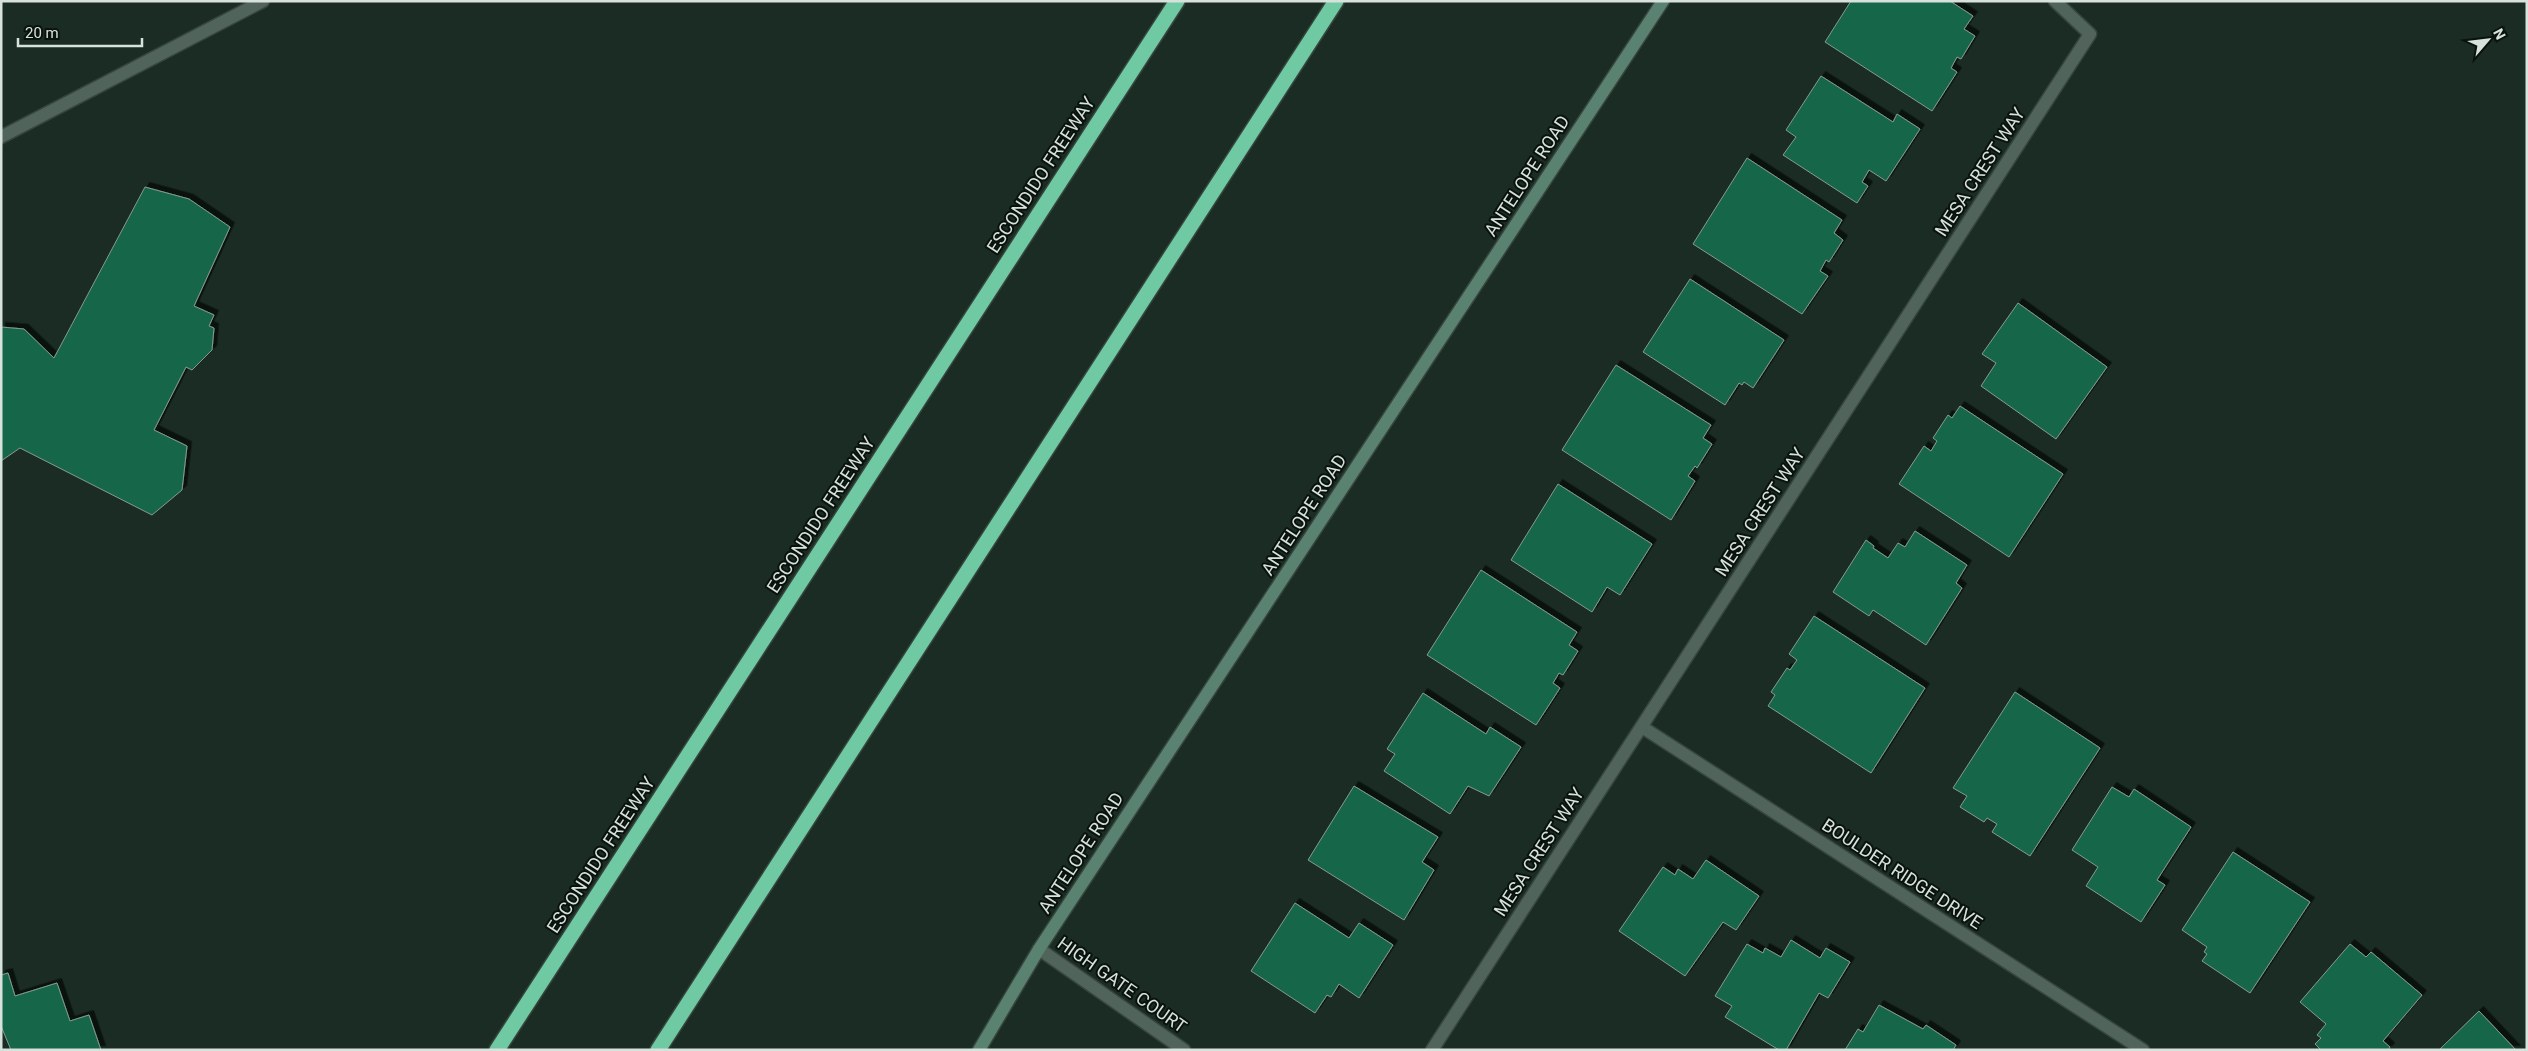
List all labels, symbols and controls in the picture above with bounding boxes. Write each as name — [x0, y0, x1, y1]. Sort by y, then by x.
scale bar — [18, 15, 141, 47]
north arrow — [2463, 15, 2513, 65]
text: 20 m — [25, 24, 59, 42]
text: N — [2490, 26, 2509, 42]
street label: ESCONDIDO FREEWAY — [982, 93, 1099, 257]
street label: MESA CREST WAY — [1930, 103, 2029, 240]
street label: ANTELOPE ROAD — [1480, 111, 1573, 240]
street label: ESCONDIDO FREEWAY — [762, 433, 879, 597]
street label: MESA CREST WAY — [1710, 443, 1809, 580]
street label: ANTELOPE ROAD — [1257, 450, 1350, 579]
street label: ESCONDIDO FREEWAY — [542, 773, 659, 937]
street label: MESA CREST WAY — [1489, 783, 1588, 920]
street label: ANTELOPE ROAD — [1034, 788, 1127, 917]
street label: BOULDER RIDGE DRIVE — [1818, 814, 1986, 933]
street label: HIGH GATE COURT — [1054, 932, 1191, 1037]

